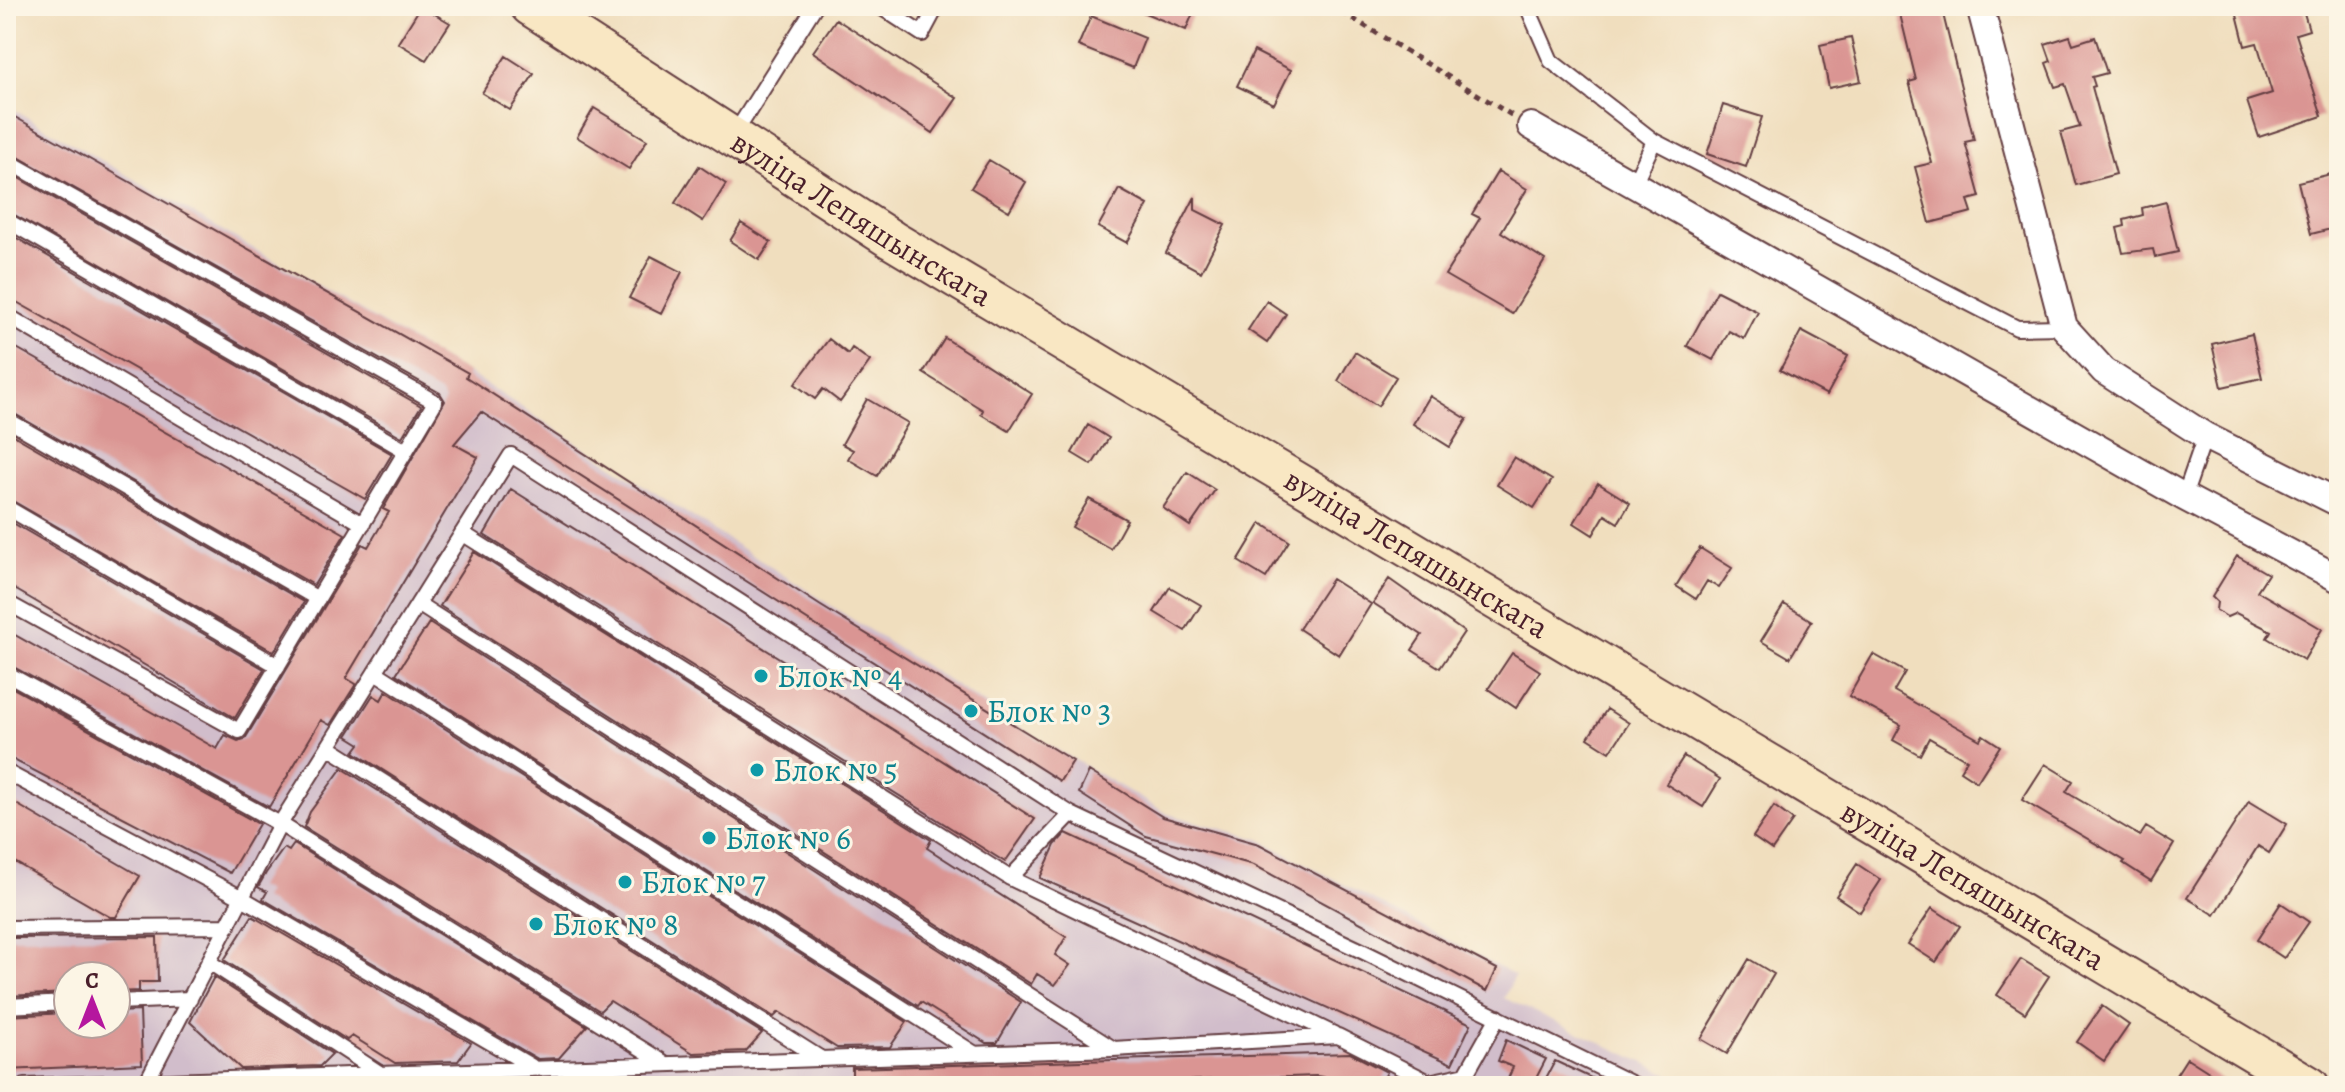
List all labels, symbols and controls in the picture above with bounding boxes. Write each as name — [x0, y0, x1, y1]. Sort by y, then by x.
street label: вуліца Лепяшынскага — [723, 120, 1001, 317]
street label: вуліца Лепяшынскага — [1276, 457, 1557, 649]
place label: Блок № 4 — [777, 654, 902, 698]
marker: Блок № 4 — [752, 667, 770, 685]
place label: Блок № 3 — [987, 689, 1111, 733]
marker: Блок № 3 — [962, 702, 980, 720]
place label: Блок № 5 — [773, 748, 898, 792]
marker: Блок № 5 — [748, 761, 766, 779]
street label: вуліца Лепяшынскага — [1833, 789, 2114, 981]
place label: Блок № 6 — [725, 816, 851, 860]
marker: Блок № 6 — [700, 829, 718, 847]
place label: Блок № 7 — [641, 860, 766, 904]
marker: Блок № 7 — [616, 873, 634, 891]
place label: Блок № 8 — [552, 902, 678, 946]
marker: Блок № 8 — [527, 915, 545, 933]
north arrow — [52, 960, 132, 1040]
text: С — [85, 966, 99, 996]

